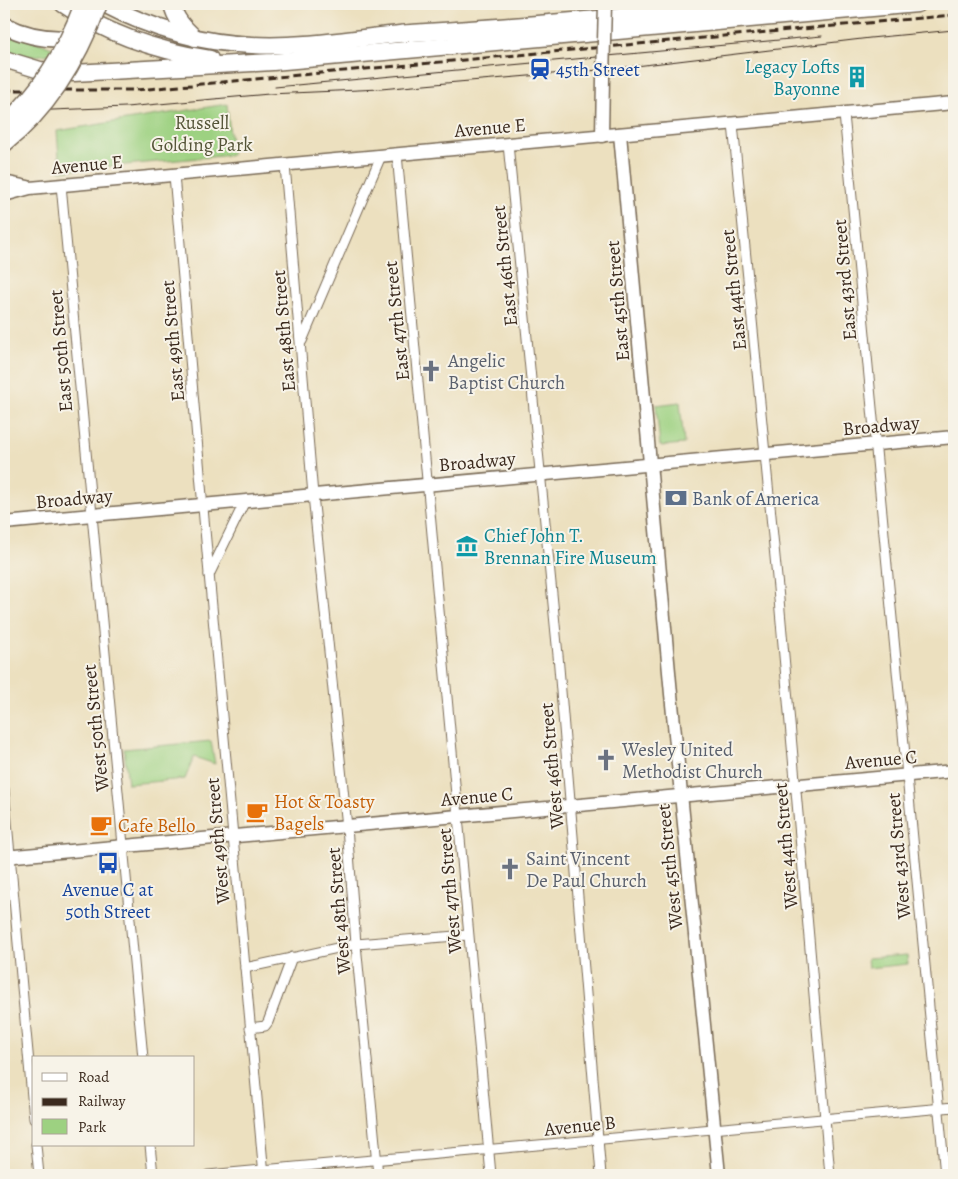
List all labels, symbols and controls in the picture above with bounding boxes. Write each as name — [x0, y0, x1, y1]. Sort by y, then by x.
place label: Legacy Lofts Bayonne — [745, 54, 840, 102]
station icon: 45th Street — [527, 56, 553, 82]
place label: 45th Street — [556, 57, 640, 83]
building icon: Legacy Lofts Bayonne — [844, 64, 870, 90]
park label: Russell Golding Park — [151, 110, 253, 158]
street label: Avenue E — [452, 112, 527, 144]
street label: Avenue E — [49, 149, 124, 181]
street label: East 46th Street — [486, 204, 524, 328]
street label: East 43rd Street — [827, 218, 863, 342]
street label: East 44th Street — [715, 228, 753, 352]
street label: East 45th Street — [600, 239, 636, 362]
street label: East 47th Street — [378, 259, 416, 382]
street label: East 48th Street — [266, 269, 302, 393]
street label: East 49th Street — [155, 279, 191, 403]
street label: East 50th Street — [43, 289, 79, 413]
place label: Angelic Baptist Church — [447, 348, 565, 396]
church icon: Angelic Baptist Church — [418, 358, 444, 384]
street label: Broadway — [842, 410, 921, 442]
street label: Broadway — [438, 446, 517, 478]
street label: Broadway — [35, 483, 114, 515]
bank icon: Bank of America — [663, 485, 689, 511]
place label: Bank of America — [692, 486, 820, 512]
place label: Chief John T. Brennan Fire Museum — [484, 523, 657, 571]
museum icon: Chief John T. Brennan Fire Museum — [454, 533, 480, 559]
street label: West 50th Street — [76, 663, 116, 794]
street label: West 46th Street — [534, 702, 571, 831]
place label: Wesley United Methodist Church — [621, 737, 763, 785]
street label: Avenue C — [843, 744, 918, 776]
church icon: Wesley United Methodist Church — [593, 747, 619, 773]
street label: West 49th Street — [200, 777, 237, 906]
street label: Avenue C — [439, 781, 514, 813]
street label: West 44th Street — [768, 782, 805, 911]
place label: Hot & Toasty Bagels — [274, 789, 375, 837]
street label: West 43rd Street — [881, 792, 918, 921]
cafe icon: Hot & Toasty Bagels — [244, 799, 270, 825]
street label: West 45th Street — [650, 803, 690, 932]
cafe icon: Cafe Bello — [88, 812, 114, 838]
place label: Cafe Bello — [118, 813, 195, 839]
street label: West 47th Street — [432, 827, 469, 956]
street label: West 48th Street — [321, 846, 358, 976]
place label: Saint Vincent De Paul Church — [526, 846, 647, 894]
bus stop icon: Avenue C at 50th Street — [95, 850, 121, 876]
church icon: Saint Vincent De Paul Church — [497, 856, 523, 882]
place label: Avenue C at 50th Street — [61, 877, 154, 925]
legend — [32, 1056, 195, 1146]
text: Road — [78, 1067, 110, 1087]
text: Railway — [78, 1091, 126, 1111]
street label: Avenue B — [542, 1109, 617, 1143]
text: Park — [78, 1117, 107, 1137]

